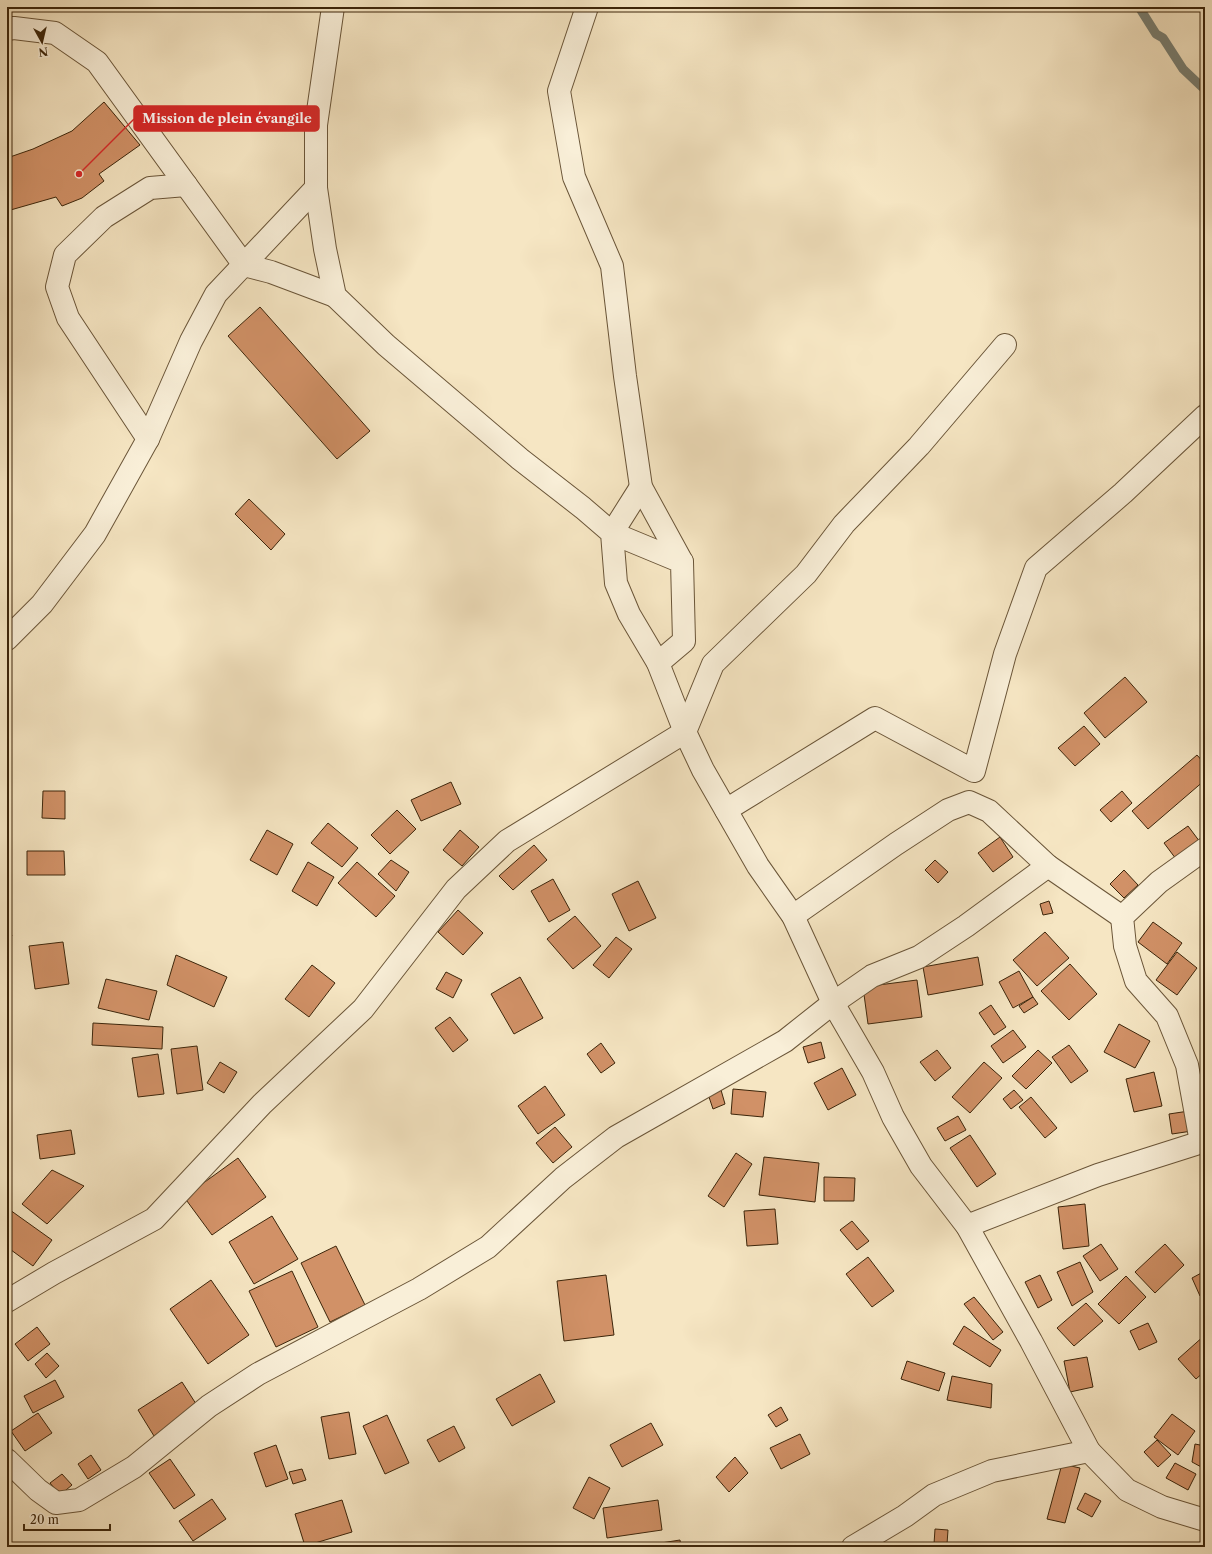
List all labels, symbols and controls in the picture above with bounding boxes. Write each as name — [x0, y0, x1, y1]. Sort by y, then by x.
north arrow — [22, 22, 62, 62]
text: N — [37, 44, 49, 60]
callout: Mission de plein évangile — [134, 106, 319, 131]
text: Mission de plein évangile — [142, 110, 312, 126]
scale bar — [24, 1506, 110, 1532]
text: 20 m — [30, 1512, 59, 1527]

